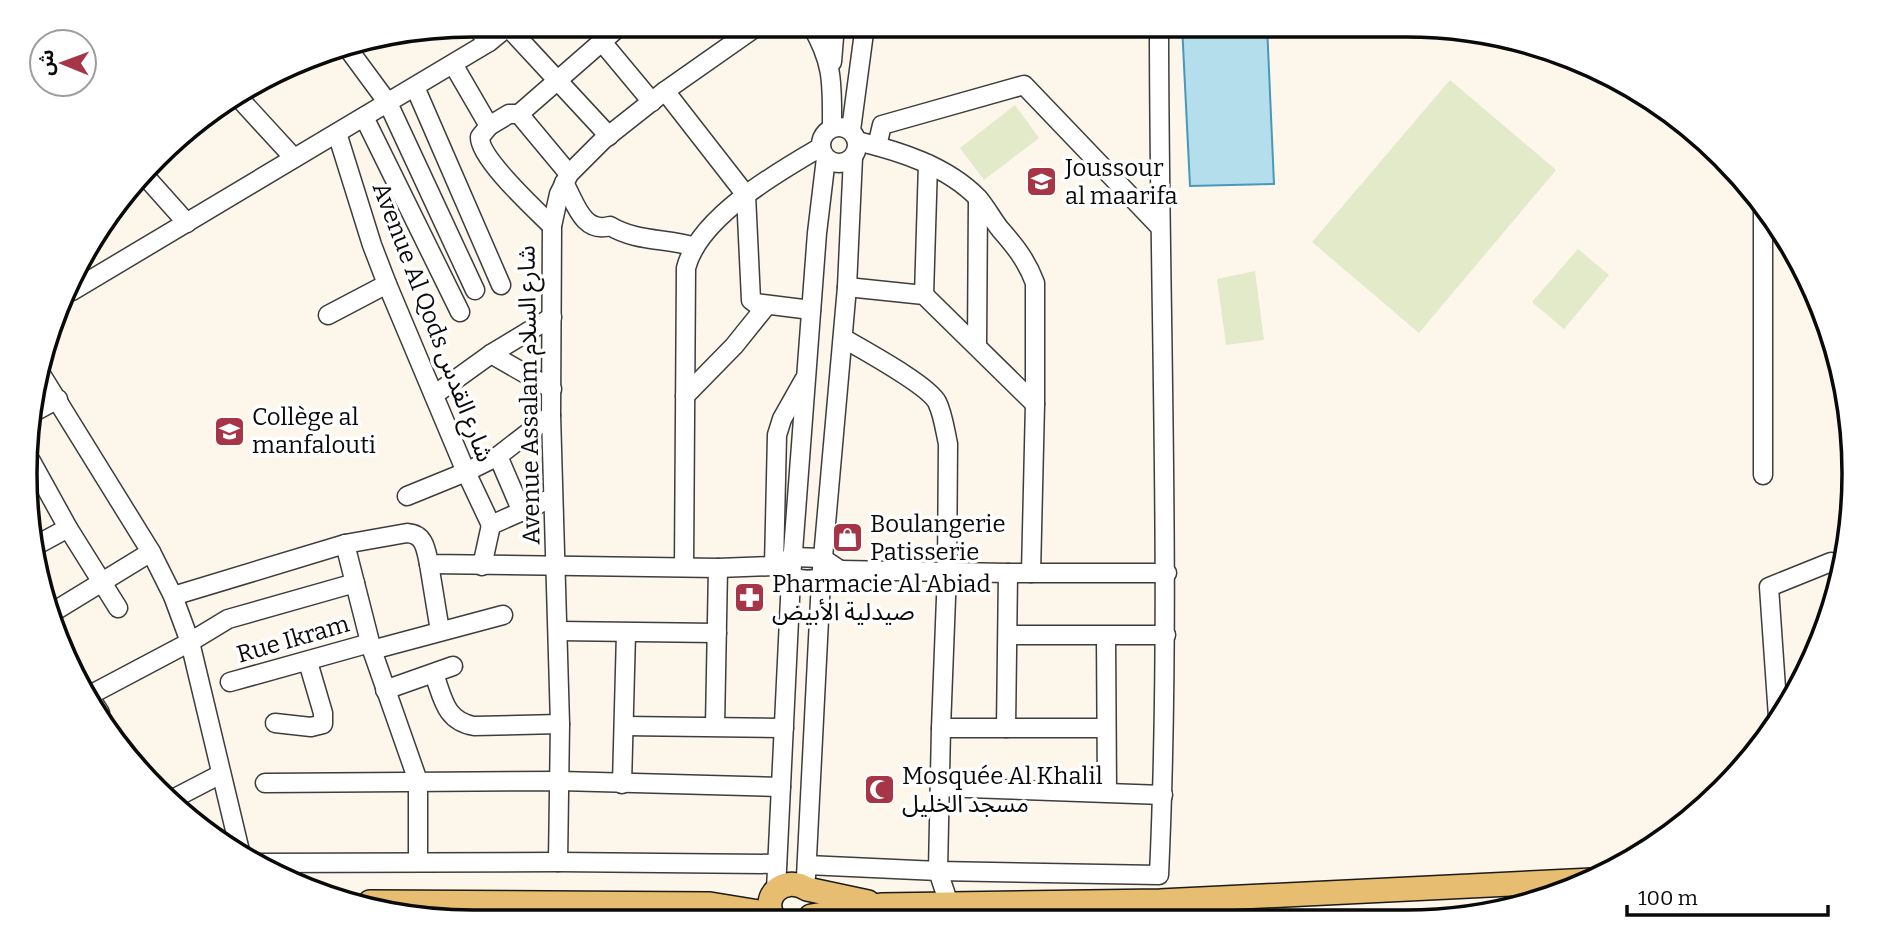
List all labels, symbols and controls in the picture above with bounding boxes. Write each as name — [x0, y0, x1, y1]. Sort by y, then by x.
north arrow — [28, 28, 98, 98]
text: ش — [35, 49, 58, 76]
place label: Joussour al maarifa — [1064, 154, 1178, 210]
school or university icon: Joussour al maarifa — [1025, 165, 1059, 199]
street label: Avenue Al Qods شارع القدس — [364, 178, 499, 467]
street label: Avenue Assalam شارع السلام — [512, 245, 550, 545]
place label: Collège al manfalouti — [252, 403, 376, 459]
school or university icon: Collège al manfalouti — [212, 414, 246, 448]
place label: Boulangerie Patisserie — [870, 510, 1006, 566]
shop icon: Boulangerie Patisserie — [830, 521, 864, 555]
place label: Pharmacie Al Abiad صيدلية الأبيض — [772, 570, 991, 626]
pharmacy icon: Pharmacie Al Abiad صيدلية الأبيض — [732, 581, 766, 615]
street label: Rue Ikram — [234, 610, 353, 668]
place label: Mosquée Al Khalil مسجد الخليل — [902, 762, 1103, 818]
mosque icon: Mosquée Al Khalil مسجد الخليل — [862, 773, 896, 807]
scale bar — [1627, 874, 1828, 918]
text: 100 m — [1638, 885, 1698, 911]

